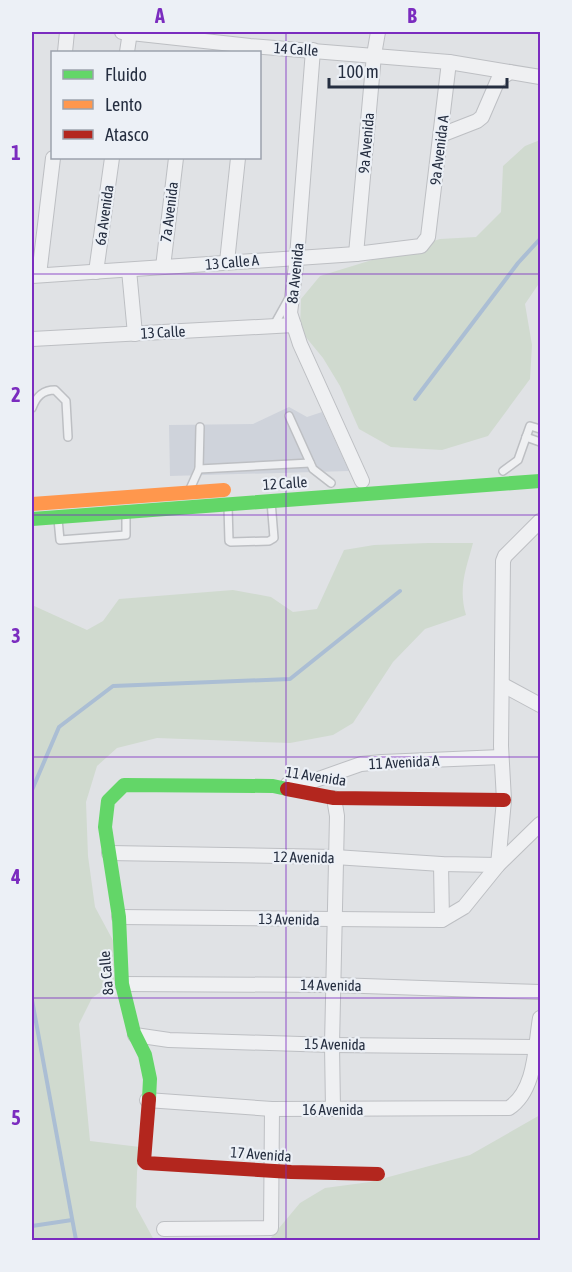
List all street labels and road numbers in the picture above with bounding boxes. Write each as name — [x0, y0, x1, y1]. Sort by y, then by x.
street label: 14 Calle — [273, 39, 319, 59]
street label: 9a Avenida — [355, 112, 377, 174]
street label: 9a Avenida A — [426, 113, 452, 186]
street label: 7a Avenida — [157, 181, 181, 243]
street label: 6a Avenida — [91, 184, 117, 246]
street label: 8a Avenida — [283, 242, 307, 304]
street label: 13 Calle A — [204, 251, 260, 273]
street label: 13 Calle — [140, 322, 186, 342]
street label: 12 Calle — [262, 473, 308, 493]
street label: 11 Avenida A — [368, 752, 440, 772]
street label: 11 Avenida — [284, 763, 348, 789]
street label: 12 Avenida — [273, 848, 335, 866]
street label: 13 Avenida — [258, 910, 320, 928]
street label: 8a Calle — [96, 950, 116, 996]
street label: 14 Avenida — [300, 976, 362, 994]
street label: 15 Avenida — [304, 1035, 366, 1053]
street label: 16 Avenida — [302, 1101, 364, 1118]
street label: 17 Avenida — [230, 1143, 292, 1165]

